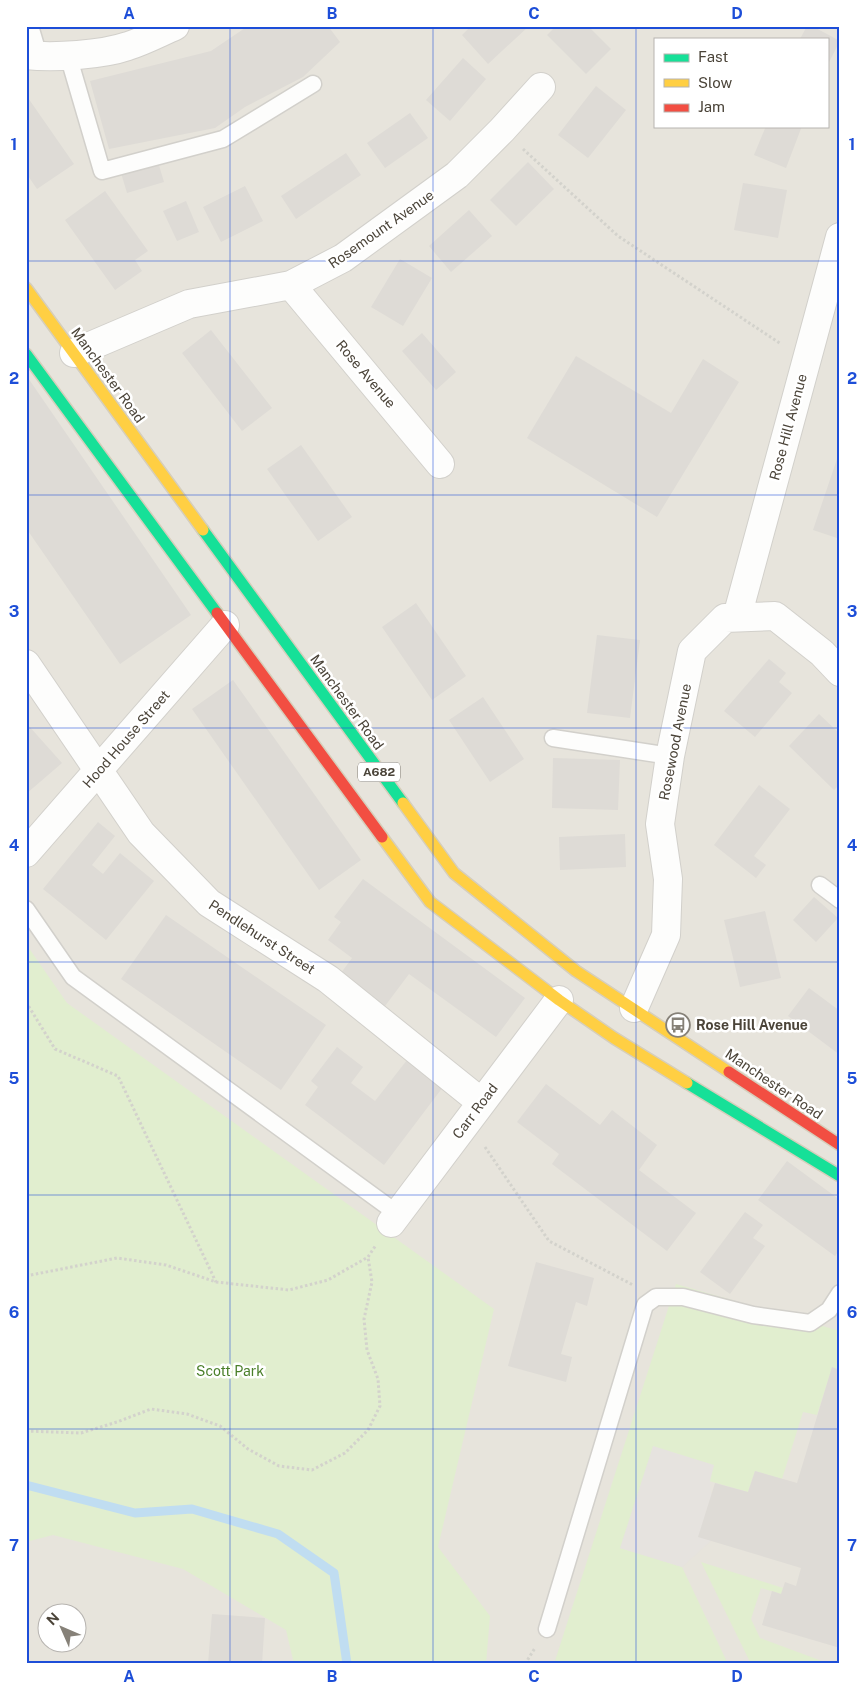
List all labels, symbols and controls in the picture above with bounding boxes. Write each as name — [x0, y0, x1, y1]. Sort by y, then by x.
text: A — [123, 4, 135, 23]
text: B — [327, 4, 338, 23]
text: C — [528, 4, 540, 23]
text: D — [731, 4, 743, 23]
legend — [654, 38, 828, 128]
text: Fast — [698, 48, 728, 65]
text: Slow — [698, 74, 733, 91]
text: Jam — [698, 98, 725, 115]
text: 1 — [11, 135, 17, 154]
text: 1 — [849, 135, 855, 154]
street label: Rosemount Avenue — [325, 187, 437, 271]
street label: Manchester Road — [68, 324, 148, 426]
street label: Rose Avenue — [333, 337, 399, 411]
text: 2 — [9, 369, 19, 388]
text: 2 — [847, 369, 857, 388]
street label: Rose Hill Avenue — [766, 372, 810, 482]
text: 3 — [9, 602, 19, 621]
text: 3 — [847, 602, 857, 621]
street label: Manchester Road — [307, 651, 387, 753]
street label: Rosewood Avenue — [656, 682, 694, 802]
street label: Hood House Street — [79, 687, 173, 791]
road number: A682 — [358, 762, 400, 782]
text: 4 — [9, 836, 20, 855]
text: 4 — [847, 836, 858, 855]
street label: Pendlehurst Street — [206, 897, 318, 977]
bus stop icon: Rose Hill Avenue — [665, 1012, 691, 1038]
place label: Rose Hill Avenue — [696, 1017, 808, 1033]
street label: Manchester Road — [722, 1046, 826, 1122]
text: 5 — [9, 1069, 20, 1088]
text: 5 — [847, 1069, 858, 1088]
street label: Carr Road — [449, 1080, 501, 1142]
text: 6 — [9, 1303, 19, 1322]
text: 6 — [847, 1303, 857, 1322]
park label: Scott Park — [196, 1363, 264, 1379]
text: 7 — [9, 1536, 19, 1555]
text: 7 — [847, 1536, 857, 1555]
north arrow — [38, 1602, 88, 1652]
text: N — [43, 1609, 62, 1628]
text: A — [123, 1667, 135, 1686]
text: B — [327, 1667, 338, 1686]
text: C — [528, 1667, 540, 1686]
text: D — [731, 1667, 743, 1686]

